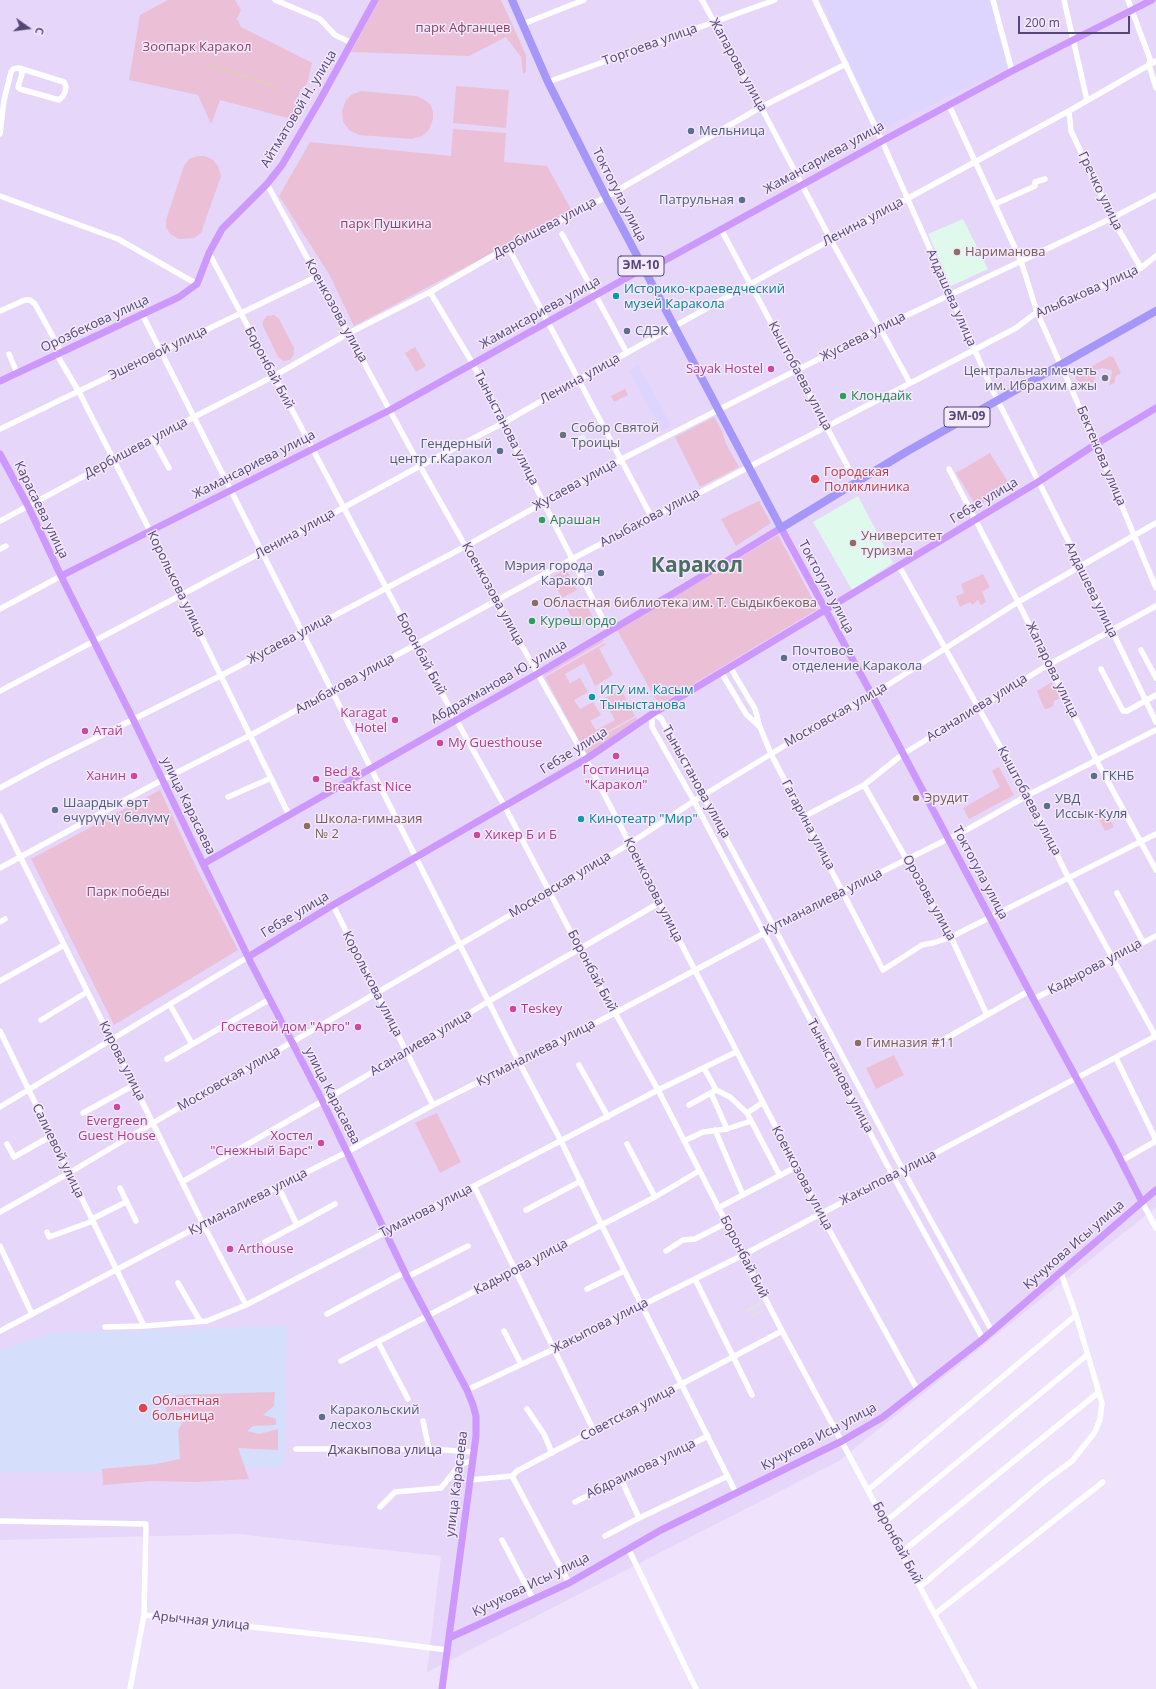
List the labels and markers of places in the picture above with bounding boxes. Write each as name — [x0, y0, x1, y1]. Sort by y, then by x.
place label: Мельница — [699, 123, 765, 139]
marker: Мельница — [686, 126, 696, 136]
place label: Патрульная — [659, 192, 734, 208]
marker: Патрульная — [737, 195, 747, 205]
place label: Нариманова — [965, 244, 1046, 260]
marker: Нариманова — [952, 247, 962, 257]
place label: Историко-краеведческий музей Каракола — [624, 281, 785, 312]
marker: Историко-краеведческий музей Каракола — [611, 291, 621, 301]
place label: СДЭК — [635, 323, 668, 339]
marker: СДЭК — [622, 326, 632, 336]
place label: Sayak Hostel — [686, 361, 763, 377]
place label: Центральная мечеть им. Ибрахим ажы — [964, 363, 1097, 394]
marker: Sayak Hostel — [766, 364, 776, 374]
marker: Центральная мечеть им. Ибрахим ажы — [1100, 373, 1110, 383]
place label: Клондайк — [851, 388, 912, 404]
marker: Клондайк — [838, 391, 848, 401]
place label: Собор Святой Троицы — [571, 420, 659, 451]
marker: Собор Святой Троицы — [558, 430, 568, 440]
place label: Гендерный центр г.Каракол — [390, 436, 492, 467]
marker: Гендерный центр г.Каракол — [495, 446, 505, 456]
place label: Городская Поликлиника — [824, 464, 910, 495]
marker: Городская Поликлиника — [809, 473, 821, 485]
place label: Арашан — [550, 512, 600, 528]
marker: Арашан — [537, 515, 547, 525]
place label: Университет туризма — [861, 528, 942, 559]
marker: Университет туризма — [848, 538, 858, 548]
place label: Мэрия города Каракол — [504, 558, 593, 589]
marker: Мэрия города Каракол — [596, 568, 606, 578]
place label: Областная библиотека им. Т. Сыдыкбекова — [543, 595, 817, 611]
marker: Областная библиотека им. Т. Сыдыкбекова — [530, 598, 540, 608]
place label: Курөш ордо — [540, 613, 616, 629]
marker: Курөш ордо — [527, 616, 537, 626]
place label: Почтовое отделение Каракола — [792, 643, 922, 674]
marker: Почтовое отделение Каракола — [779, 653, 789, 663]
place label: ИГУ им. Касым Тыныстанова — [600, 682, 694, 713]
marker: ИГУ им. Касым Тыныстанова — [587, 692, 597, 702]
place label: Karagat Hotel — [340, 705, 387, 736]
marker: Karagat Hotel — [390, 715, 400, 725]
place label: Атай — [93, 723, 123, 739]
marker: Атай — [80, 726, 90, 736]
place label: My Guesthouse — [448, 735, 542, 751]
marker: My Guesthouse — [435, 738, 445, 748]
marker: Гостиница "Каракол" — [611, 751, 621, 761]
place label: Гостиница "Каракол" — [582, 762, 650, 793]
place label: Bed & Breakfast Nice — [324, 764, 411, 795]
place label: Ханин — [87, 768, 126, 784]
place label: ГКНБ — [1102, 768, 1134, 784]
marker: Ханин — [129, 771, 139, 781]
marker: ГКНБ — [1089, 771, 1099, 781]
marker: Bed & Breakfast Nice — [311, 774, 321, 784]
place label: Эрудит — [924, 790, 969, 806]
place label: УВД Иссык-Куля — [1055, 791, 1127, 822]
marker: Эрудит — [911, 793, 921, 803]
place label: Шаардык өрт өчүрүүчү бөлүмү — [63, 795, 169, 826]
marker: УВД Иссык-Куля — [1042, 801, 1052, 811]
marker: Шаардык өрт өчүрүүчү бөлүмү — [50, 805, 60, 815]
place label: Школа-гимназия № 2 — [315, 811, 422, 842]
place label: Кинотеатр "Мир" — [589, 811, 698, 827]
marker: Кинотеатр "Мир" — [576, 814, 586, 824]
marker: Школа-гимназия № 2 — [302, 821, 312, 831]
place label: Хикер Б и Б — [485, 827, 557, 843]
marker: Хикер Б и Б — [472, 830, 482, 840]
place label: Teskey — [521, 1001, 562, 1017]
marker: Teskey — [508, 1004, 518, 1014]
place label: Гостевой дом "Арго" — [221, 1019, 350, 1035]
marker: Гостевой дом "Арго" — [353, 1022, 363, 1032]
place label: Гимназия #11 — [866, 1035, 954, 1051]
marker: Гимназия #11 — [853, 1038, 863, 1048]
marker: Evergreen Guest House — [112, 1102, 122, 1112]
place label: Evergreen Guest House — [78, 1113, 156, 1144]
place label: Хостел "Снежный Барс" — [210, 1128, 313, 1159]
marker: Хостел "Снежный Барс" — [316, 1138, 326, 1148]
place label: Arthouse — [238, 1241, 293, 1257]
marker: Arthouse — [225, 1244, 235, 1254]
place label: Областная больница — [152, 1393, 220, 1424]
marker: Областная больница — [137, 1402, 149, 1414]
place label: Каракольский лесхоз — [330, 1402, 419, 1433]
marker: Каракольский лесхоз — [317, 1412, 327, 1422]

